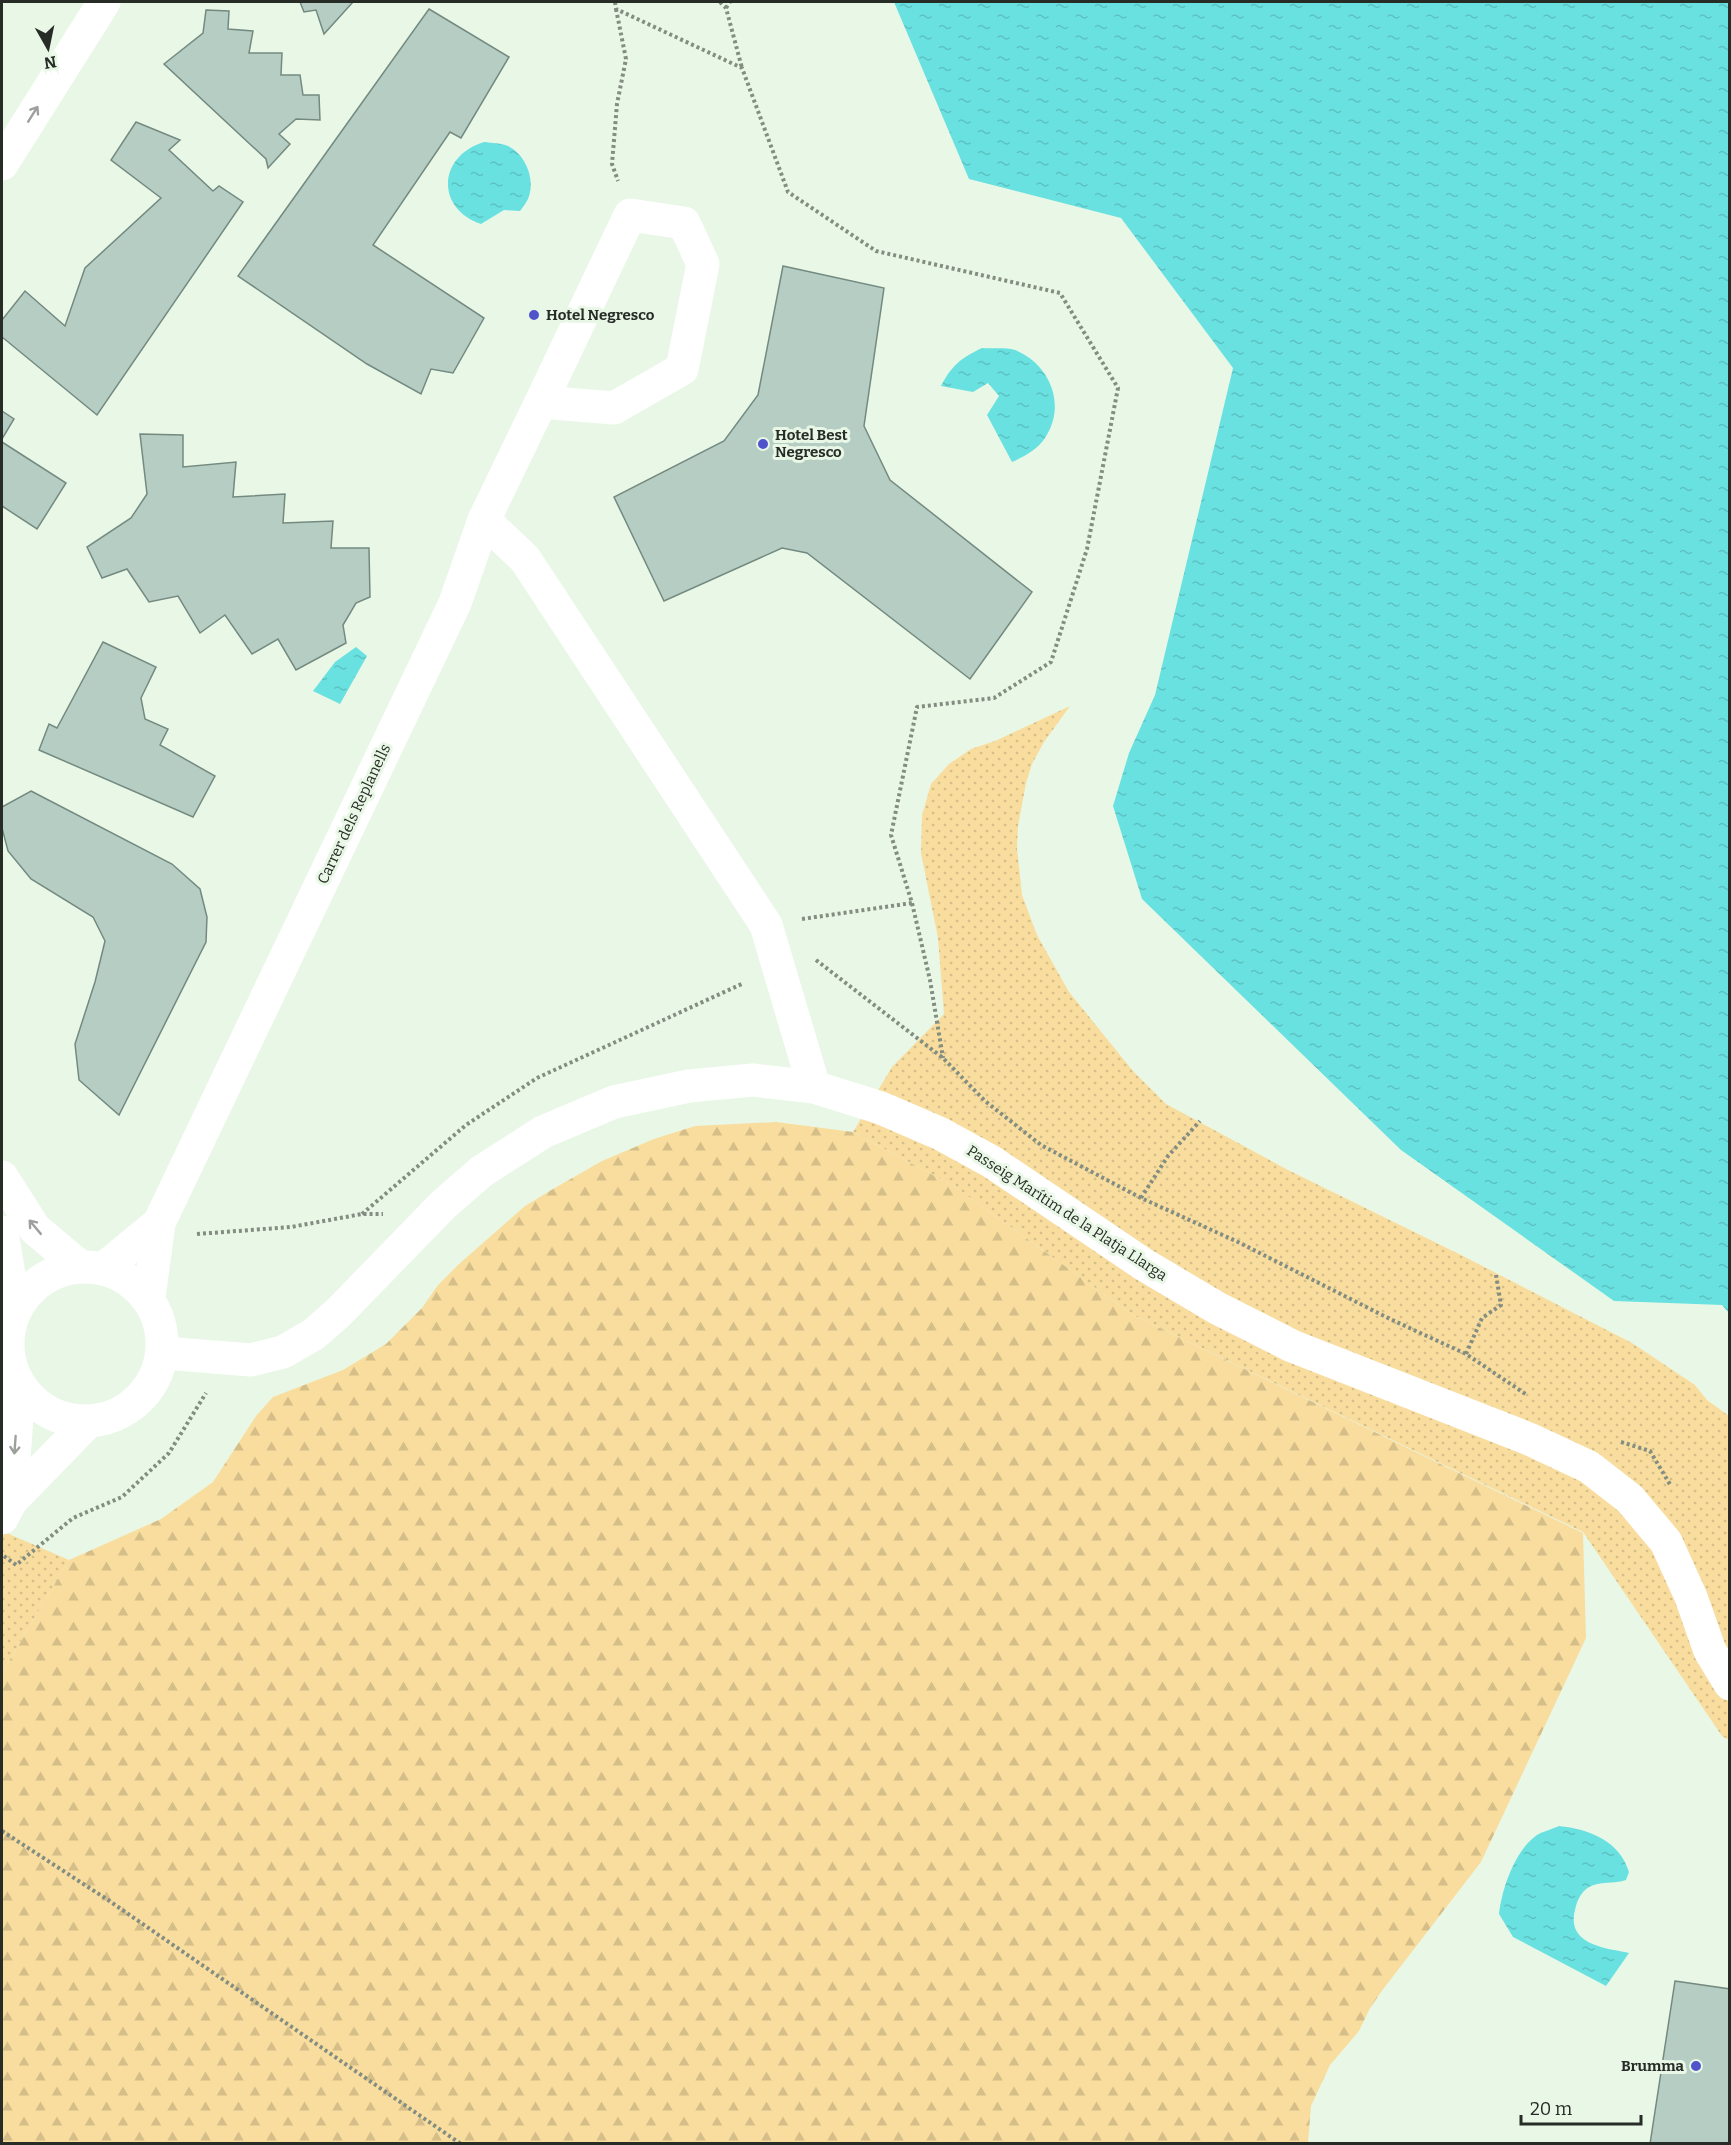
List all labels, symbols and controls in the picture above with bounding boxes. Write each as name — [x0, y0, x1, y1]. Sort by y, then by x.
north arrow — [18, 18, 78, 78]
text: N — [43, 52, 58, 73]
one-way arrow — [27, 106, 39, 123]
place label: Hotel Negresco — [546, 306, 655, 324]
marker: Hotel Negresco — [527, 308, 541, 322]
place label: Hotel Best Negresco — [775, 426, 848, 461]
marker: Hotel Best Negresco — [756, 437, 770, 451]
street label: Carrer dels Replanells — [314, 741, 394, 887]
street label: Passeig Marítim de la Platja Llarga — [964, 1141, 1170, 1285]
one-way arrow — [28, 1219, 41, 1235]
one-way arrow — [9, 1434, 20, 1454]
place label: Brumma — [1621, 2057, 1685, 2075]
marker: Brumma — [1689, 2059, 1703, 2073]
scale bar — [1521, 2088, 1641, 2126]
text: 20 m — [1530, 2098, 1572, 2120]

